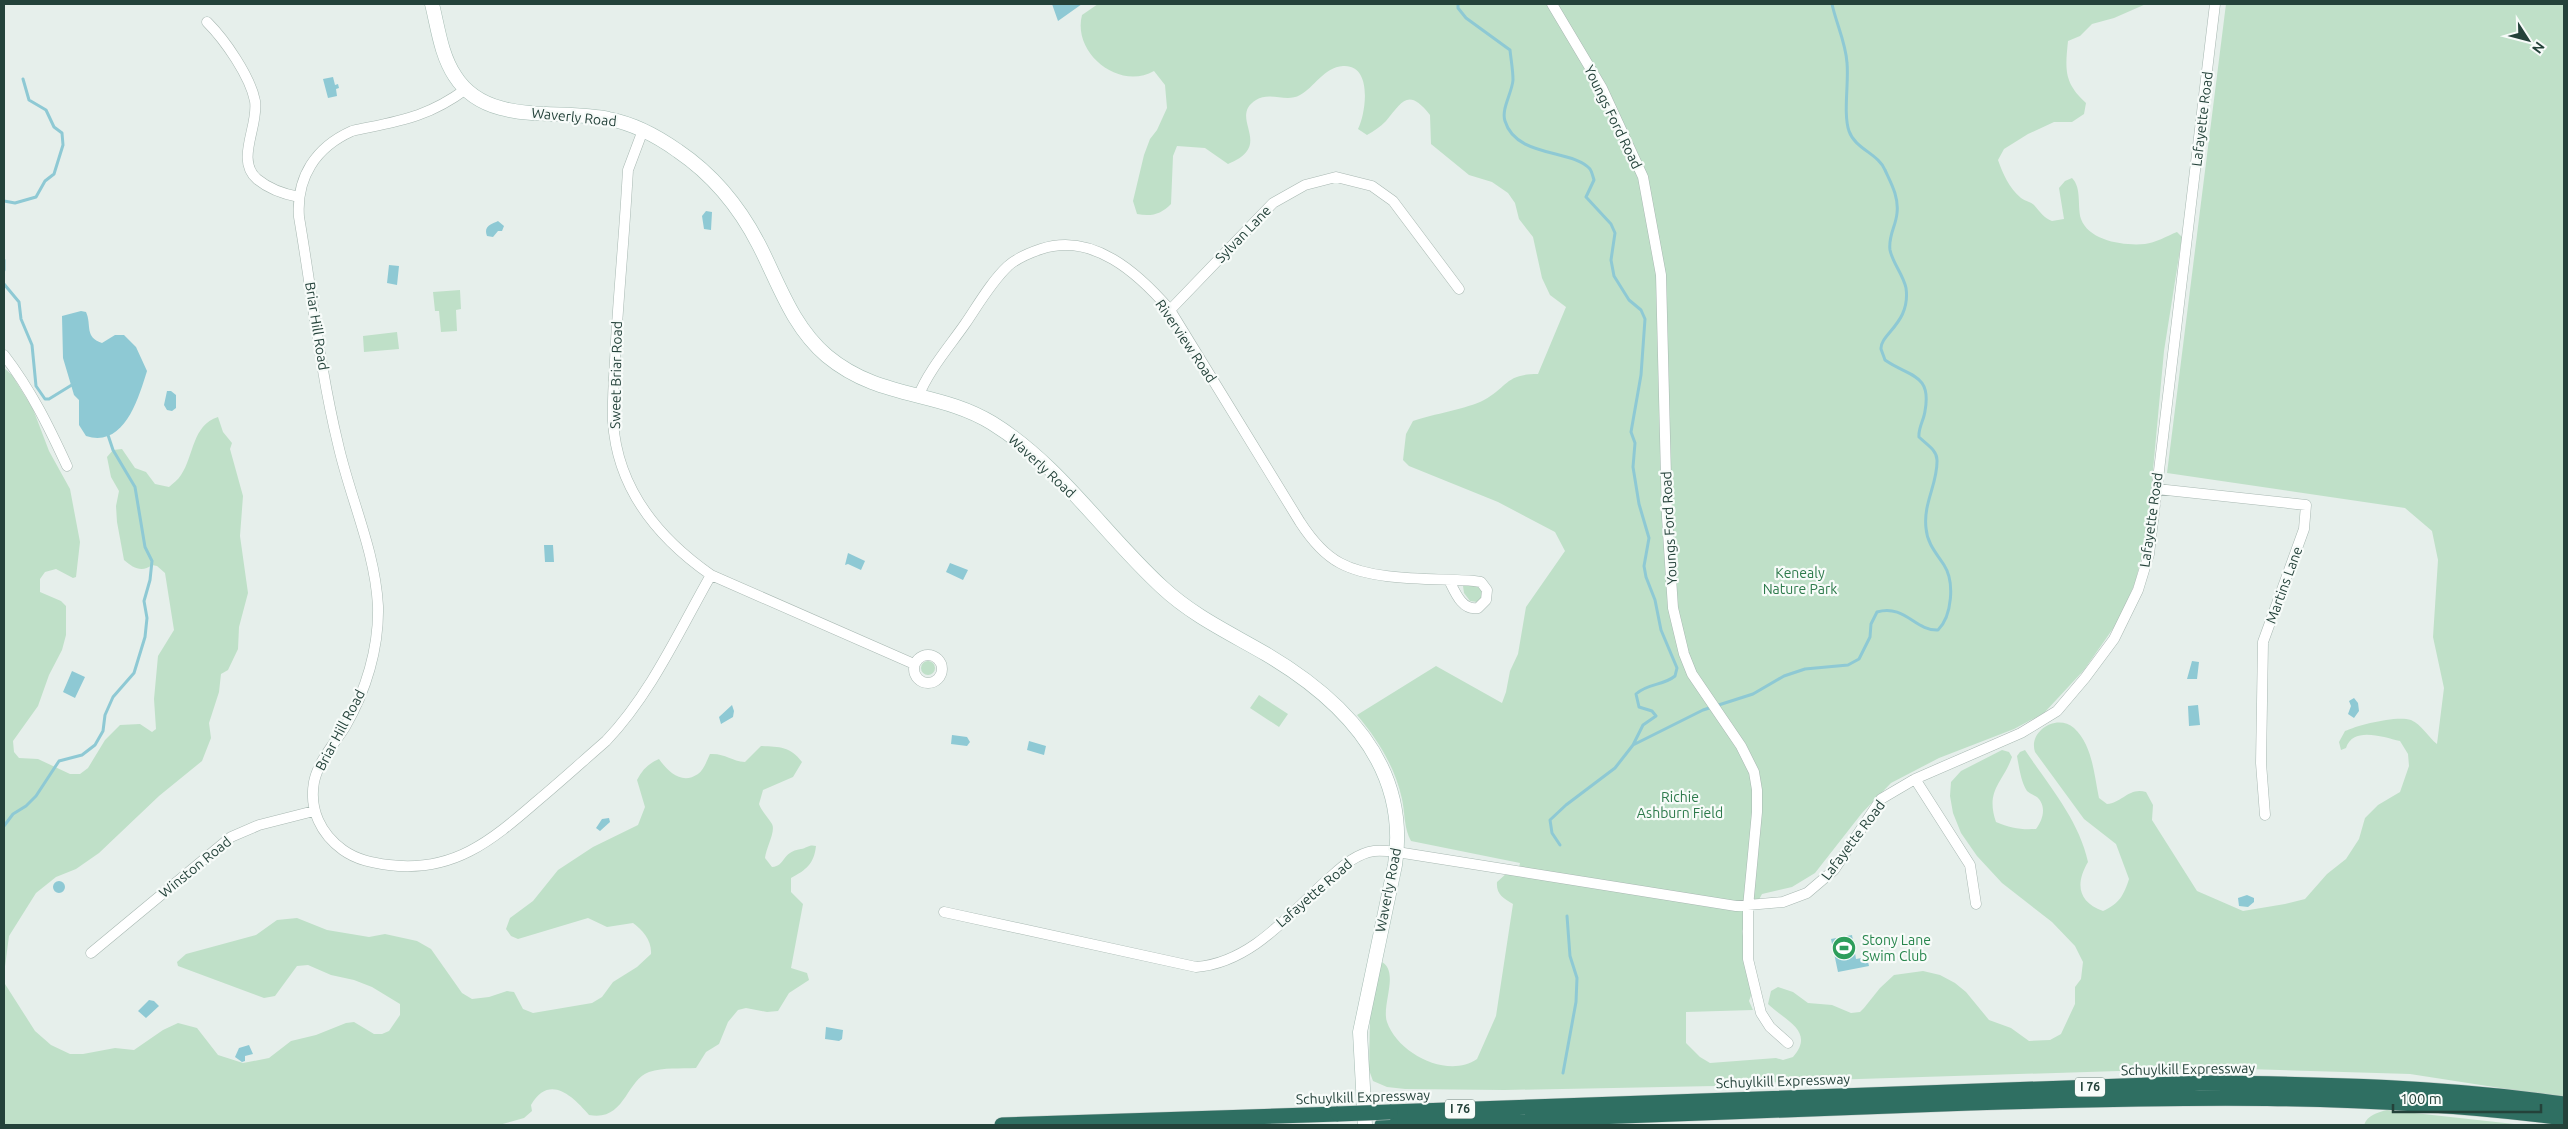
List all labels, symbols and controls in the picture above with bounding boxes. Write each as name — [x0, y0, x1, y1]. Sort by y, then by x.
north arrow — [2503, 15, 2553, 65]
text: N — [2529, 39, 2548, 57]
street label: Youngs Ford Road — [1581, 62, 1645, 172]
street label: Lafayette Road — [2188, 71, 2216, 167]
street label: Waverly Road — [531, 105, 617, 129]
street label: Sylvan Lane — [1212, 202, 1274, 266]
street label: Briar Hill Road — [302, 281, 332, 371]
street label: Riverview Road — [1152, 296, 1220, 386]
street label: Sweet Briar Road — [607, 321, 625, 429]
street label: Waverly Road — [1005, 431, 1079, 501]
street label: Youngs Ford Road — [1658, 471, 1680, 585]
street label: Lafayette Road — [2136, 472, 2166, 568]
street label: Martins Lane — [2263, 544, 2305, 626]
park label: Kenealy Nature Park — [1763, 565, 1837, 597]
street label: Briar Hill Road — [312, 687, 368, 773]
park label: Richie Ashburn Field — [1637, 789, 1723, 821]
street label: Lafayette Road — [1818, 797, 1888, 883]
street label: Winston Road — [156, 833, 234, 901]
street label: Waverly Road — [1372, 846, 1404, 934]
street label: Lafayette Road — [1273, 856, 1355, 930]
place label: Stony Lane Swim Club — [1862, 932, 1931, 964]
sports icon: Stony Lane Swim Club — [1831, 935, 1857, 961]
street label: Schuylkill Expressway — [2121, 1060, 2256, 1078]
street label: Schuylkill Expressway — [1716, 1071, 1851, 1091]
road number: I 76 — [2075, 1078, 2105, 1096]
scale bar — [2393, 1082, 2540, 1114]
street label: Schuylkill Expressway — [1296, 1087, 1431, 1107]
text: 100 m — [2400, 1090, 2442, 1107]
road number: I 76 — [1445, 1100, 1475, 1118]

